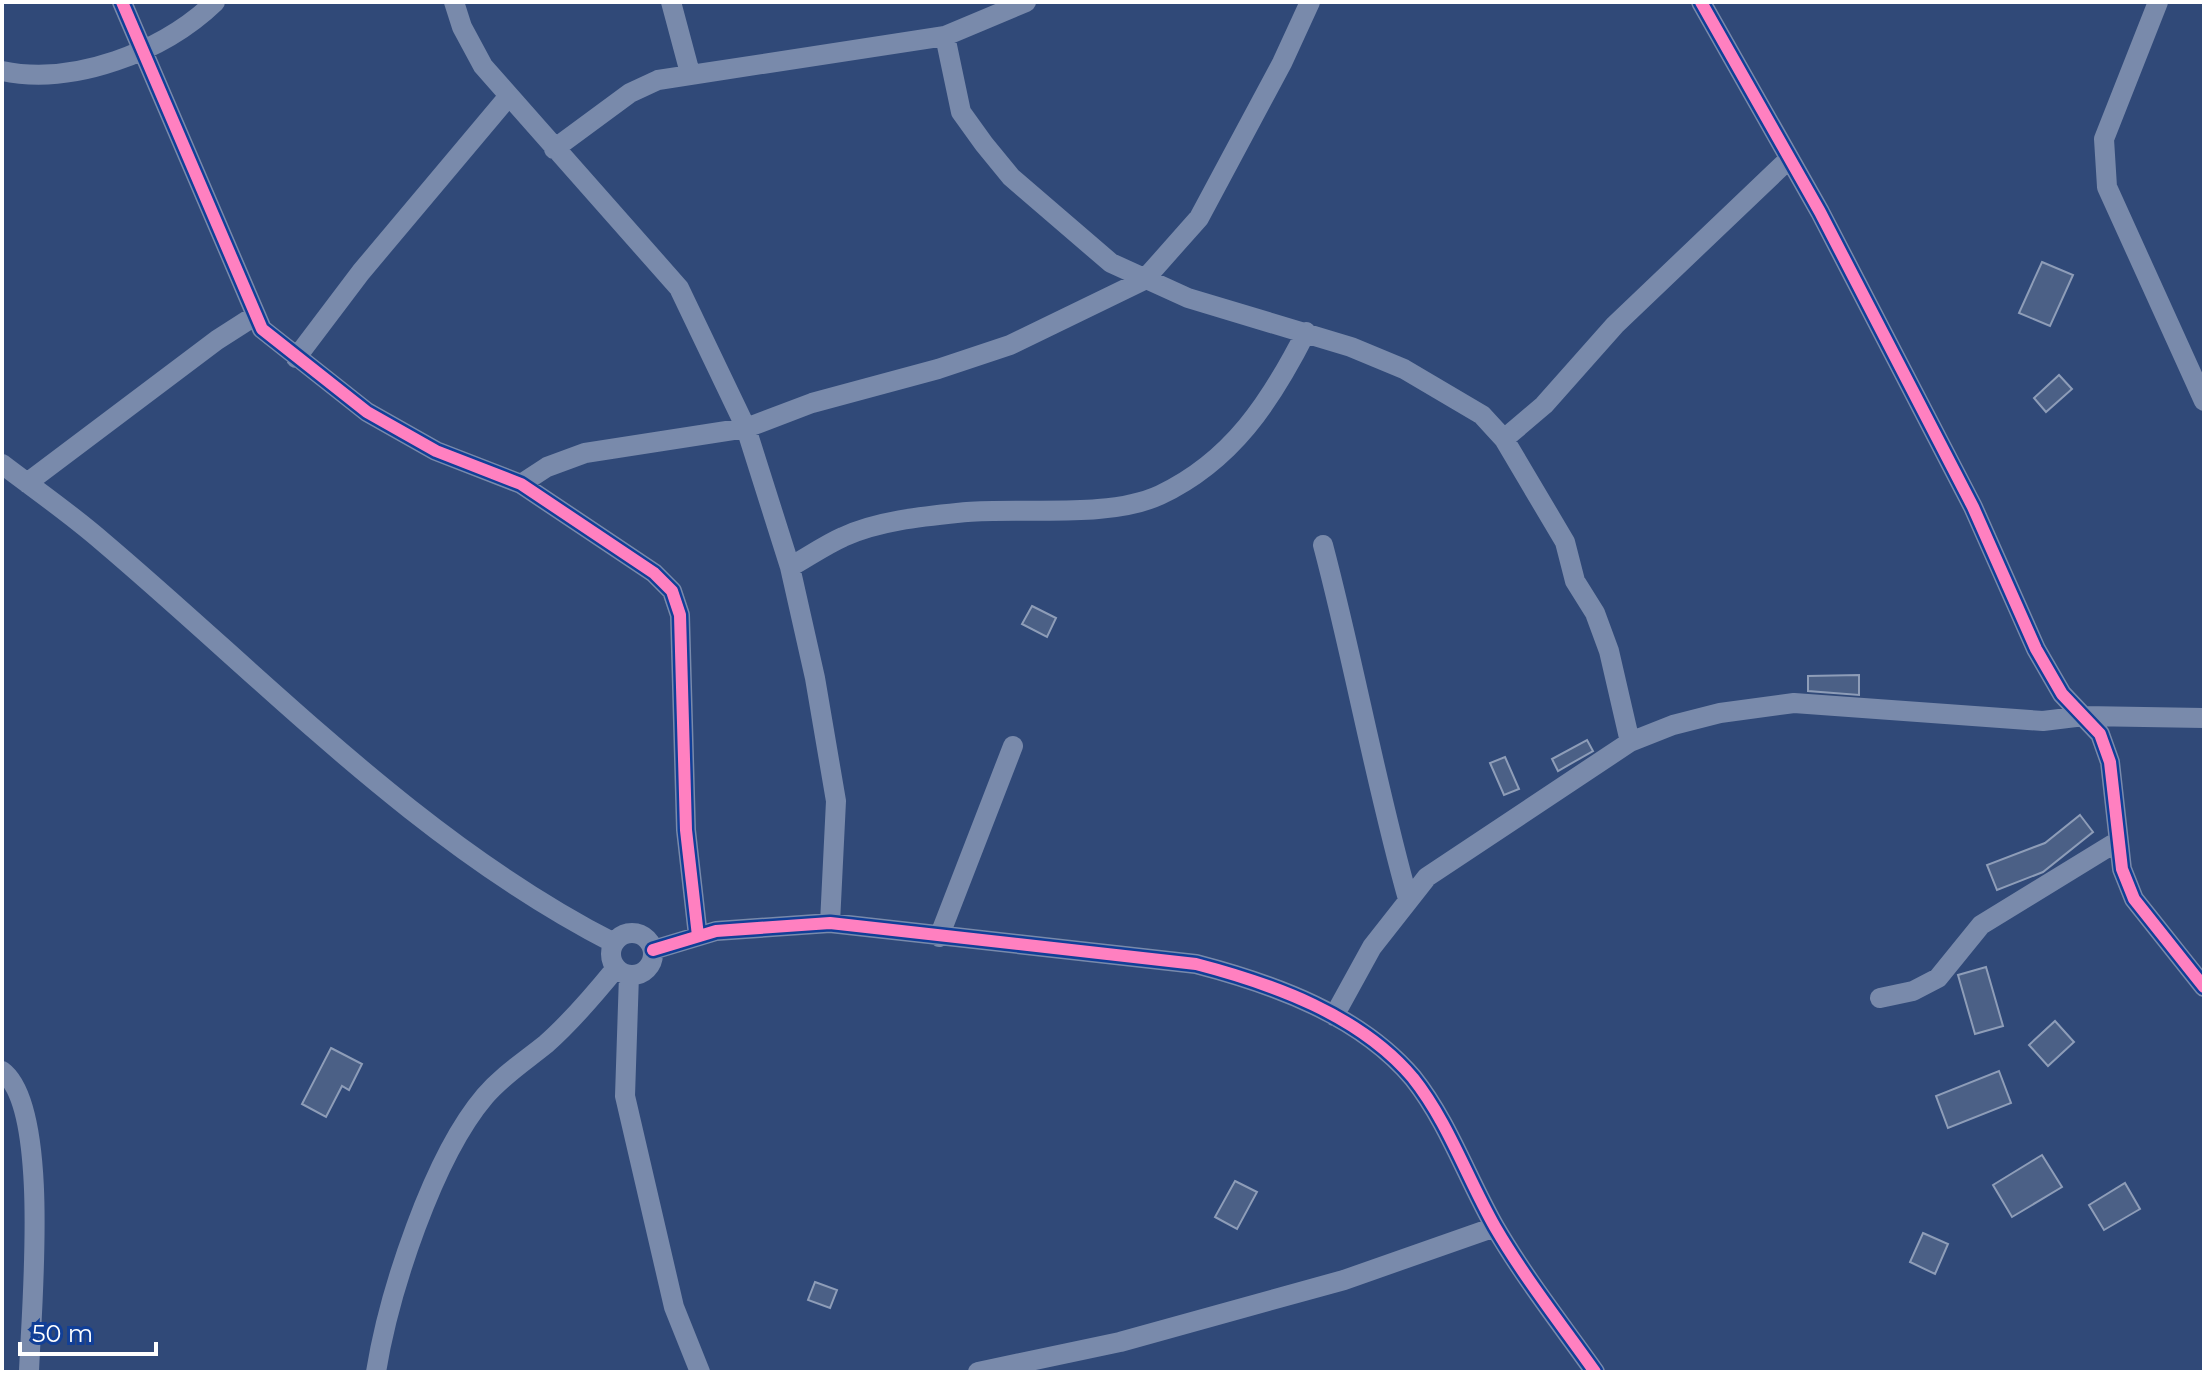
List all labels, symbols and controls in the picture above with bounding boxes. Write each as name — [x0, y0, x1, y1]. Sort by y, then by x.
scale bar — [20, 1306, 156, 1356]
text: 50 m — [32, 1319, 93, 1348]

